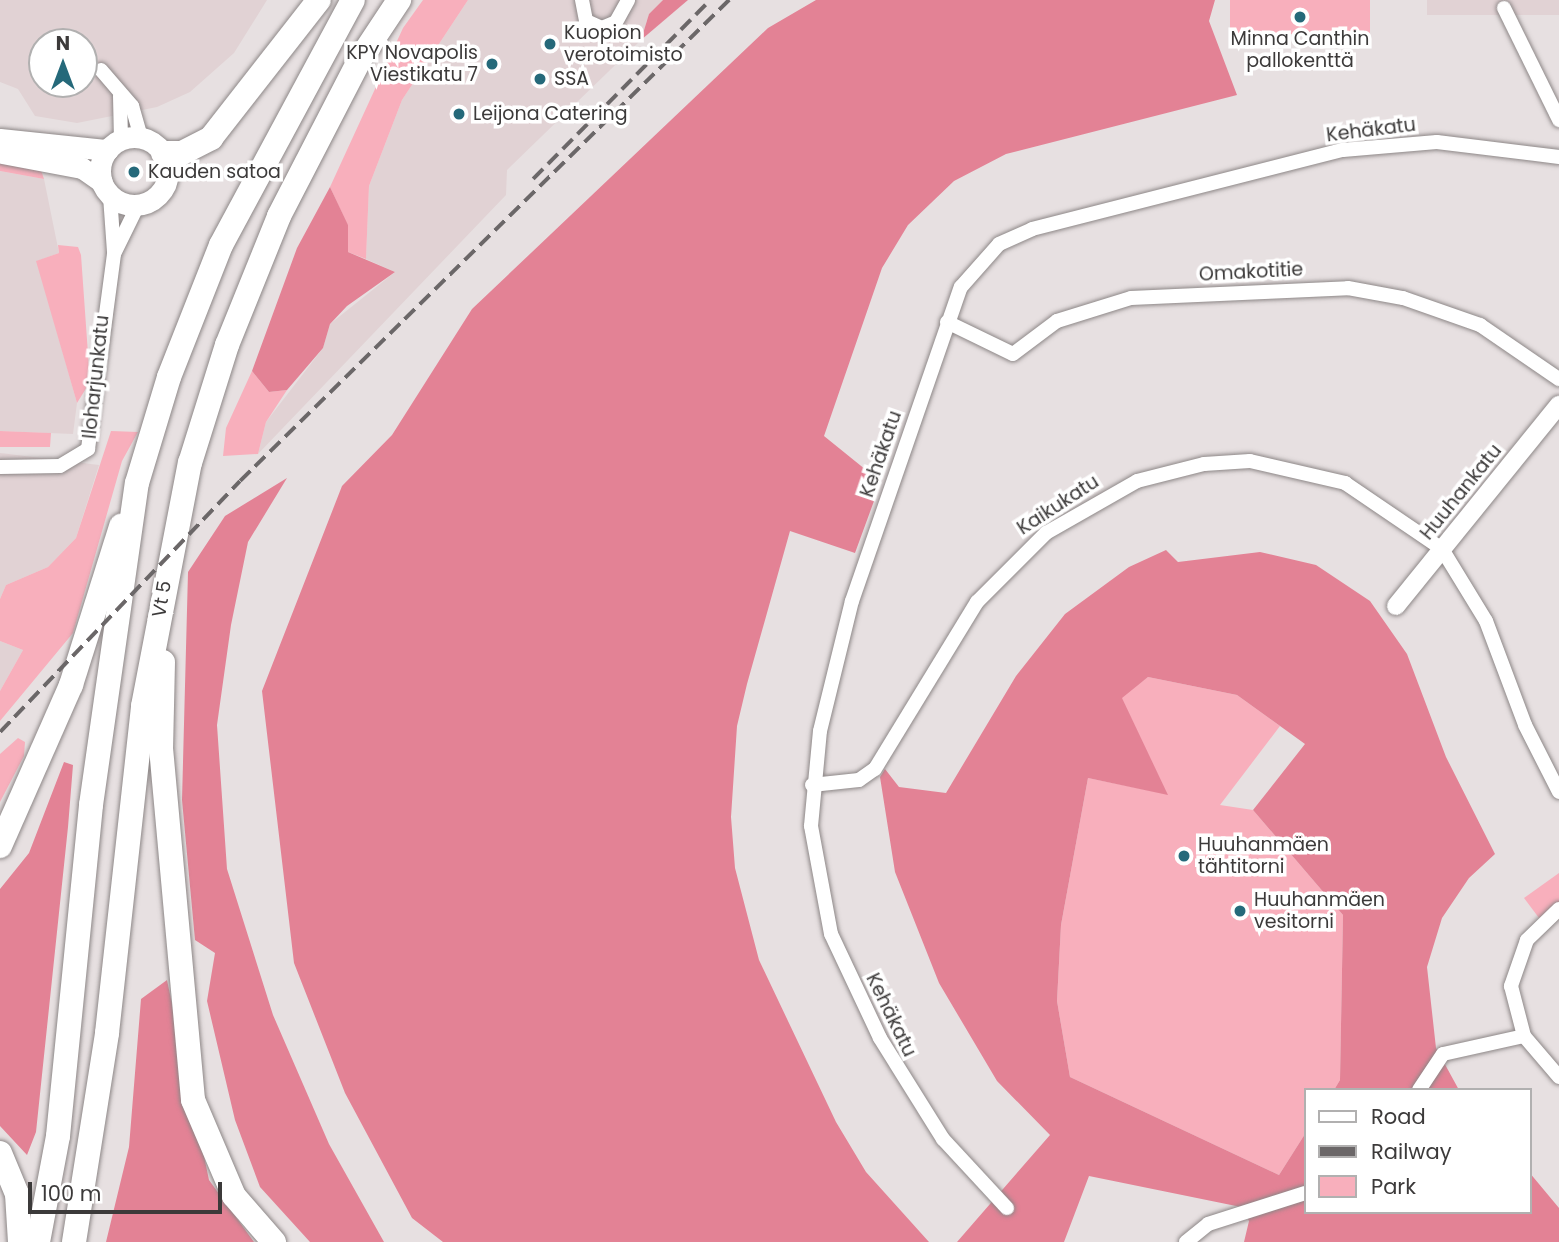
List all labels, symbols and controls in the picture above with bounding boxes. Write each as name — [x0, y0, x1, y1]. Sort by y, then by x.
marker: Minna Canthin pallokenttä — [1292, 9, 1308, 25]
place label: Kuopion verotoimisto — [564, 22, 683, 66]
north arrow — [28, 28, 98, 98]
place label: Minna Canthin pallokenttä — [1231, 28, 1369, 72]
text: N — [56, 30, 70, 57]
marker: Kuopion verotoimisto — [542, 36, 558, 52]
place label: KPY Novapolis Viestikatu 7 — [346, 42, 478, 86]
marker: KPY Novapolis Viestikatu 7 — [484, 56, 500, 72]
place label: SSA — [554, 68, 589, 90]
marker: SSA — [532, 71, 548, 87]
place label: Leijona Catering — [473, 103, 628, 125]
marker: Leijona Catering — [451, 106, 467, 122]
street label: Kehäkatu — [1325, 113, 1417, 147]
place label: Kauden satoa — [148, 161, 281, 183]
marker: Kauden satoa — [126, 164, 142, 180]
street label: Omakotitie — [1198, 258, 1304, 286]
street label: Iloharjunkatu — [78, 314, 114, 440]
street label: Kehäkatu — [856, 408, 906, 500]
street label: Huuhankatu — [1416, 440, 1506, 544]
street label: Kaikukatu — [1013, 470, 1103, 540]
street label: Vt 5 — [148, 579, 176, 619]
place label: Huuhanmäen tähtitorni — [1198, 834, 1329, 878]
marker: Huuhanmäen tähtitorni — [1176, 848, 1192, 864]
place label: Huuhanmäen vesitorni — [1254, 889, 1385, 933]
marker: Huuhanmäen vesitorni — [1232, 903, 1248, 919]
street label: Kehäkatu — [861, 970, 921, 1060]
legend — [1304, 1088, 1531, 1214]
text: Road — [1371, 1102, 1426, 1131]
text: Railway — [1371, 1137, 1452, 1166]
scale bar — [32, 1168, 226, 1212]
text: Park — [1371, 1172, 1416, 1201]
text: 100 m — [41, 1179, 101, 1208]

